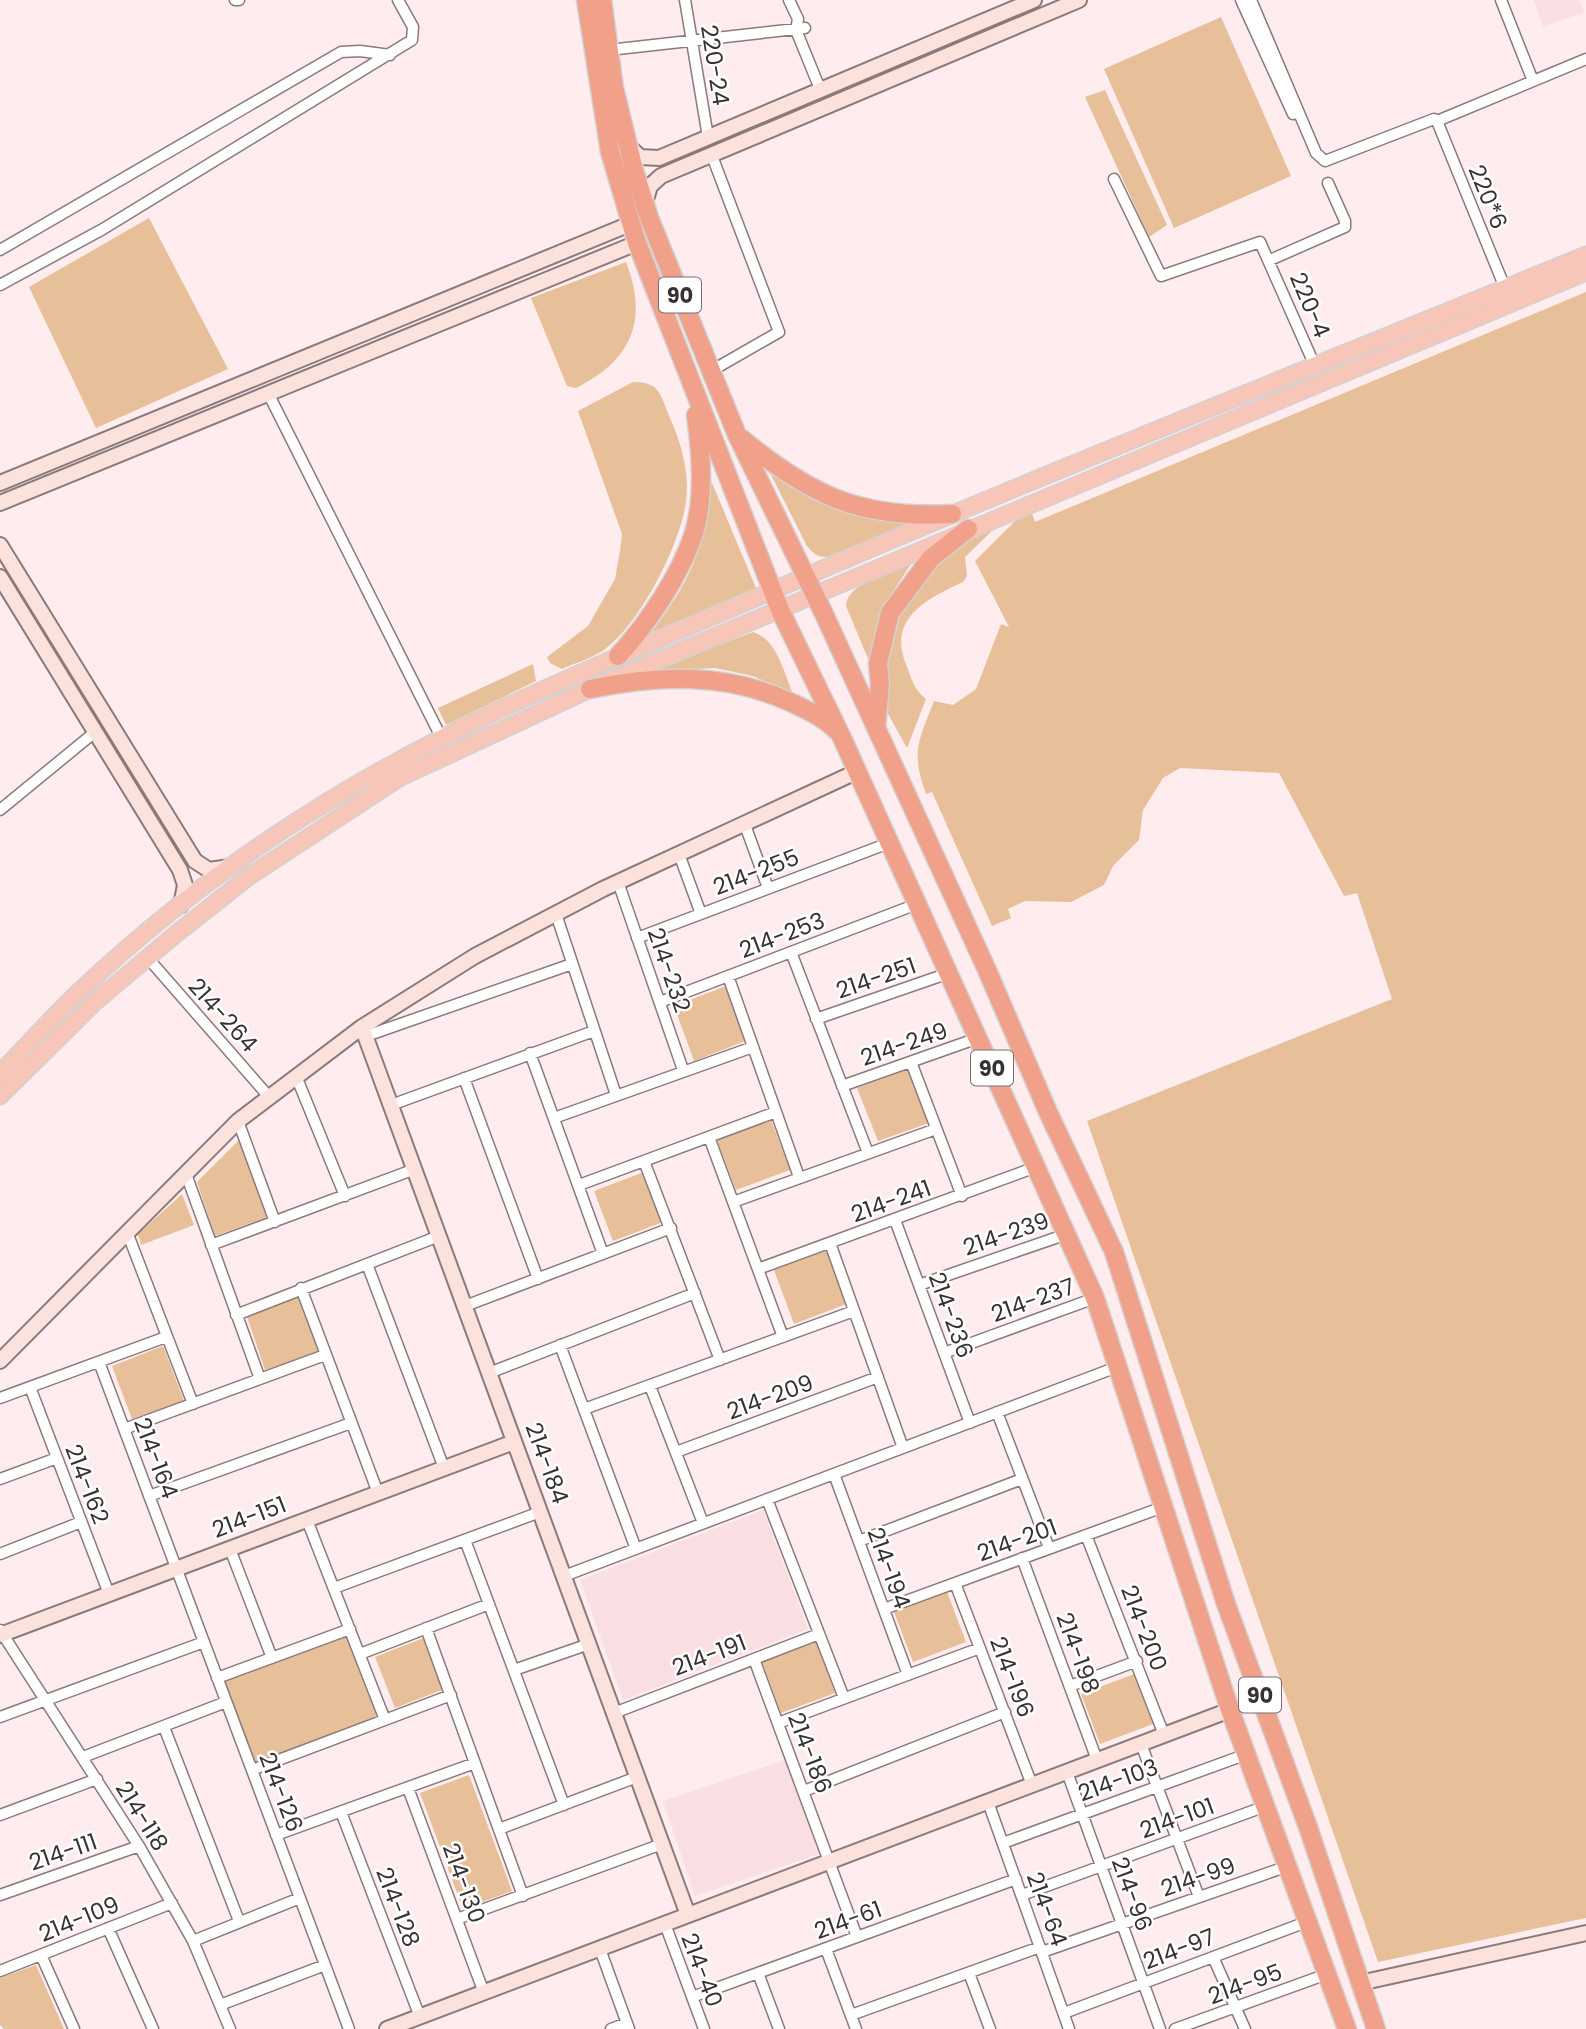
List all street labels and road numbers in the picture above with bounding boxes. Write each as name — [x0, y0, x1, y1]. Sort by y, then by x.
street label: 220-24 — [693, 22, 737, 108]
street label: 220*6 — [1461, 160, 1515, 234]
street label: 220-4 — [1282, 267, 1338, 343]
road number: 90 — [659, 278, 701, 312]
street label: 214-255 — [708, 841, 804, 903]
street label: 214-253 — [735, 904, 829, 966]
street label: 214-232 — [640, 923, 698, 1017]
street label: 214-251 — [832, 949, 920, 1007]
street label: 214-264 — [181, 971, 265, 1059]
street label: 214-249 — [856, 1014, 952, 1074]
road number: 90 — [971, 1050, 1013, 1086]
street label: 214-241 — [847, 1172, 935, 1230]
street label: 214-239 — [959, 1204, 1053, 1264]
street label: 214-236 — [921, 1268, 981, 1362]
street label: 214-237 — [987, 1270, 1079, 1330]
street label: 214-209 — [722, 1367, 818, 1427]
street label: 214-164 — [126, 1413, 186, 1503]
street label: 214-184 — [518, 1418, 576, 1508]
street label: 214-162 — [57, 1440, 117, 1528]
street label: 214-151 — [207, 1488, 291, 1546]
street label: 214-201 — [973, 1511, 1061, 1569]
street label: 214-194 — [860, 1523, 918, 1613]
street label: 214-200 — [1113, 1580, 1175, 1676]
street label: 214-198 — [1049, 1608, 1107, 1698]
street label: 214-191 — [667, 1626, 751, 1684]
street label: 214-196 — [982, 1632, 1042, 1722]
road number: 90 — [1239, 1678, 1281, 1712]
street label: 214-186 — [780, 1708, 840, 1798]
street label: 214-126 — [251, 1748, 311, 1836]
street label: 214-103 — [1073, 1751, 1163, 1809]
street label: 214-118 — [108, 1775, 176, 1857]
street label: 214-101 — [1135, 1790, 1219, 1846]
street label: 214-111 — [25, 1826, 101, 1878]
street label: 214-130 — [435, 1838, 493, 1928]
street label: 214-99 — [1157, 1849, 1239, 1905]
street label: 214-96 — [1104, 1852, 1160, 1936]
street label: 214-128 — [368, 1863, 428, 1951]
street label: 214-64 — [1019, 1867, 1075, 1951]
street label: 214-109 — [34, 1888, 124, 1950]
street label: 214-61 — [810, 1893, 886, 1947]
street label: 214-97 — [1138, 1921, 1220, 1977]
street label: 214-40 — [673, 1928, 731, 2012]
street label: 214-95 — [1204, 1956, 1286, 2012]

